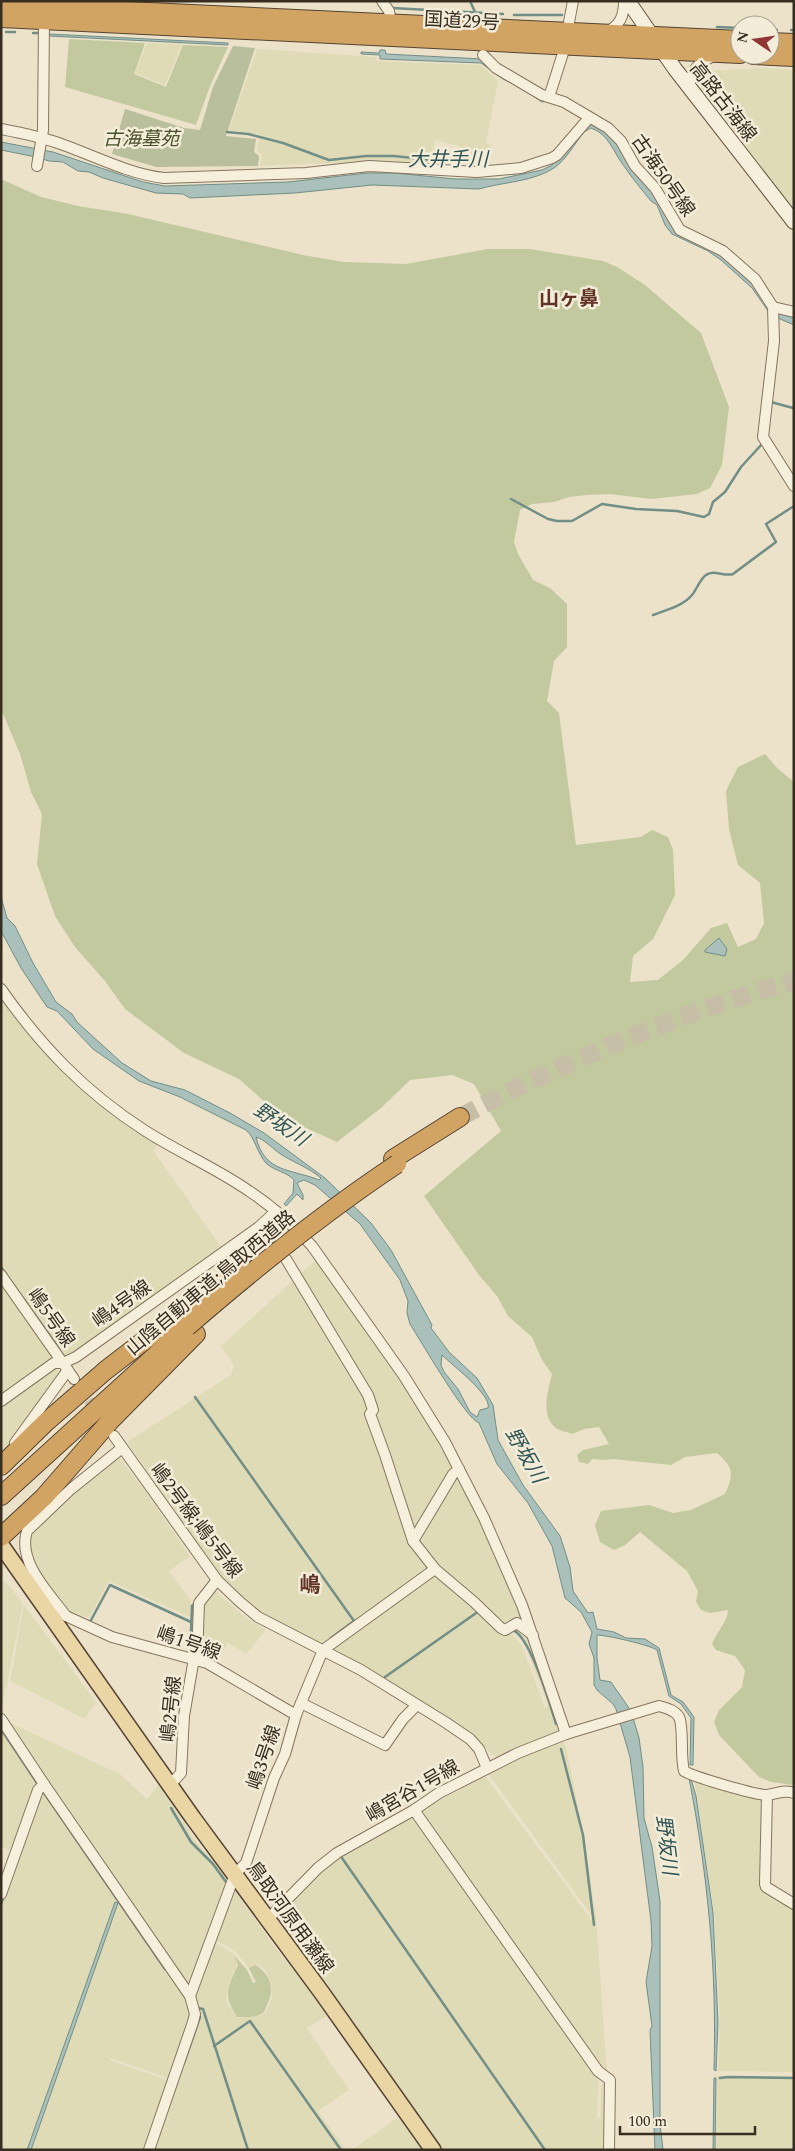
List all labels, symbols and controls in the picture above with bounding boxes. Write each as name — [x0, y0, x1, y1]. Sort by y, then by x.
street label: 国道29号 — [423, 5, 501, 38]
north arrow — [730, 15, 780, 65]
text: N — [731, 29, 754, 45]
street label: 高路古海線 — [682, 56, 763, 148]
park label: 古海墓苑 — [103, 125, 182, 154]
street label: 古海50号線 — [624, 129, 702, 223]
water label: 大井手川 — [408, 145, 490, 175]
district label: 山ヶ鼻 — [539, 284, 599, 314]
water label: 野坂川 — [247, 1096, 315, 1155]
street label: 山陰自動車道;鳥取西道路 — [120, 1203, 302, 1363]
street label: 嶋4号線 — [86, 1273, 157, 1335]
street label: 嶋5号線 — [20, 1282, 82, 1353]
water label: 野坂川 — [497, 1422, 554, 1491]
street label: 嶋2号線;嶋5号線 — [143, 1457, 249, 1585]
district label: 嶋 — [300, 1570, 321, 1602]
street label: 嶋1号線 — [152, 1619, 225, 1668]
street label: 嶋2号線 — [154, 1675, 189, 1744]
street label: 嶋3号線 — [240, 1721, 289, 1794]
street label: 嶋宮谷1号線 — [360, 1753, 465, 1830]
water label: 野坂川 — [647, 1814, 685, 1879]
street label: 鳥取河原用瀬線 — [239, 1856, 341, 1980]
scale bar — [620, 2104, 755, 2136]
text: 100 m — [628, 2110, 667, 2133]

